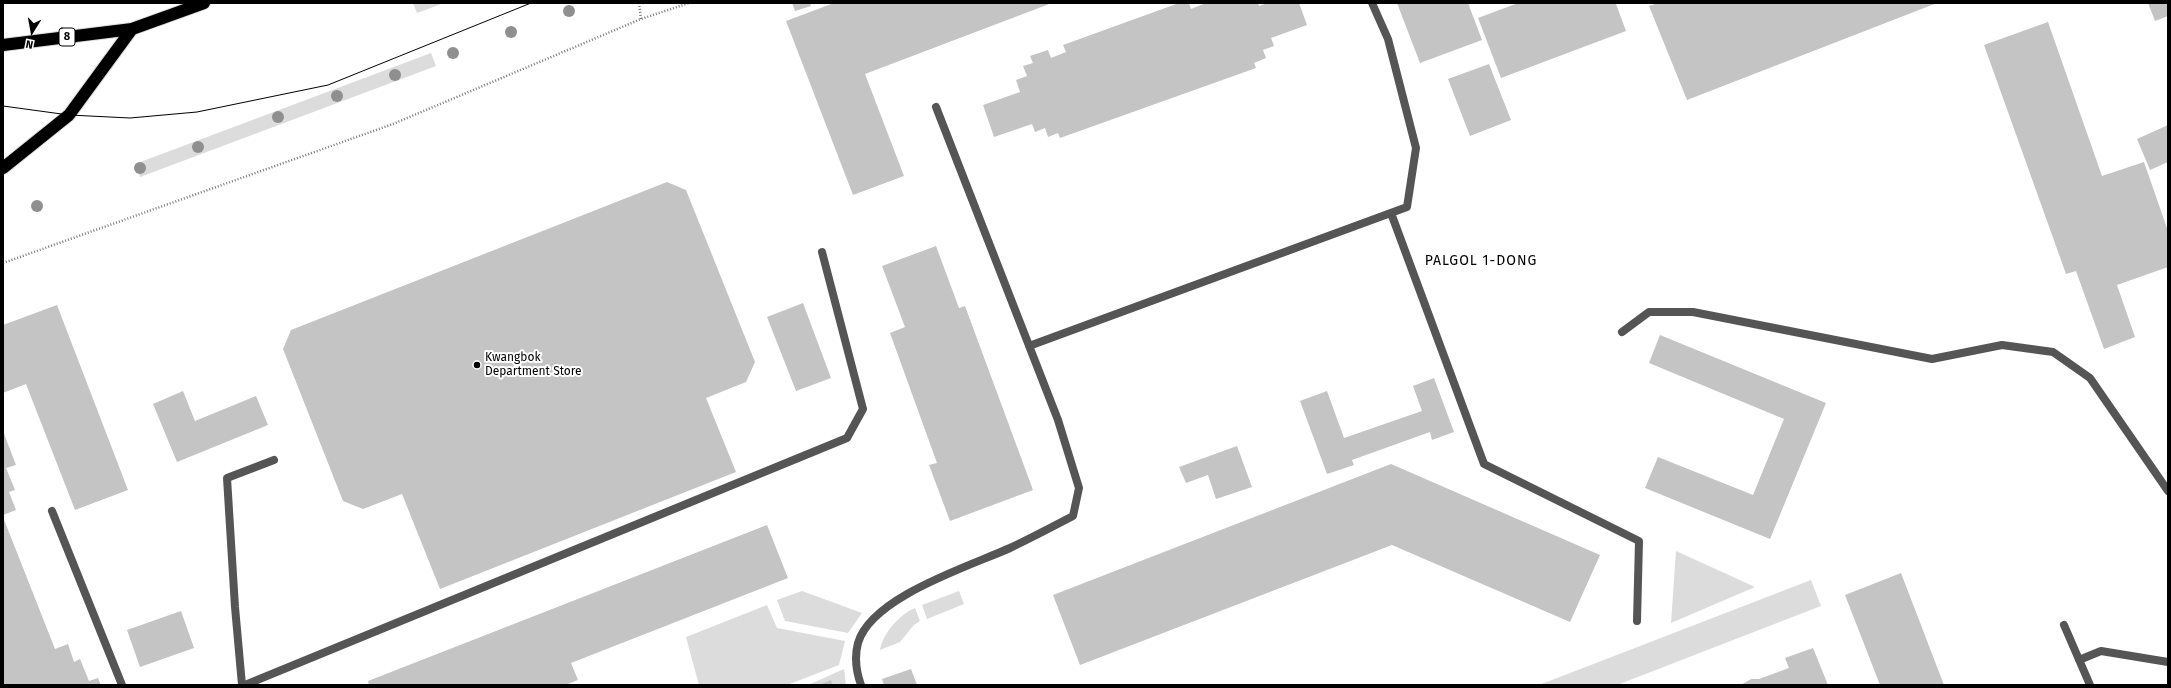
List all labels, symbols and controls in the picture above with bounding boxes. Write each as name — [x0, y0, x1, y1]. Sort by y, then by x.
north arrow — [12, 12, 52, 52]
road number: 8 — [59, 28, 75, 46]
text: N — [25, 37, 34, 51]
district label: PALGOL 1-DONG — [1425, 253, 1537, 269]
place label: Kwangbok Department Store — [485, 351, 582, 379]
marker: Kwangbok Department Store — [472, 360, 482, 370]

